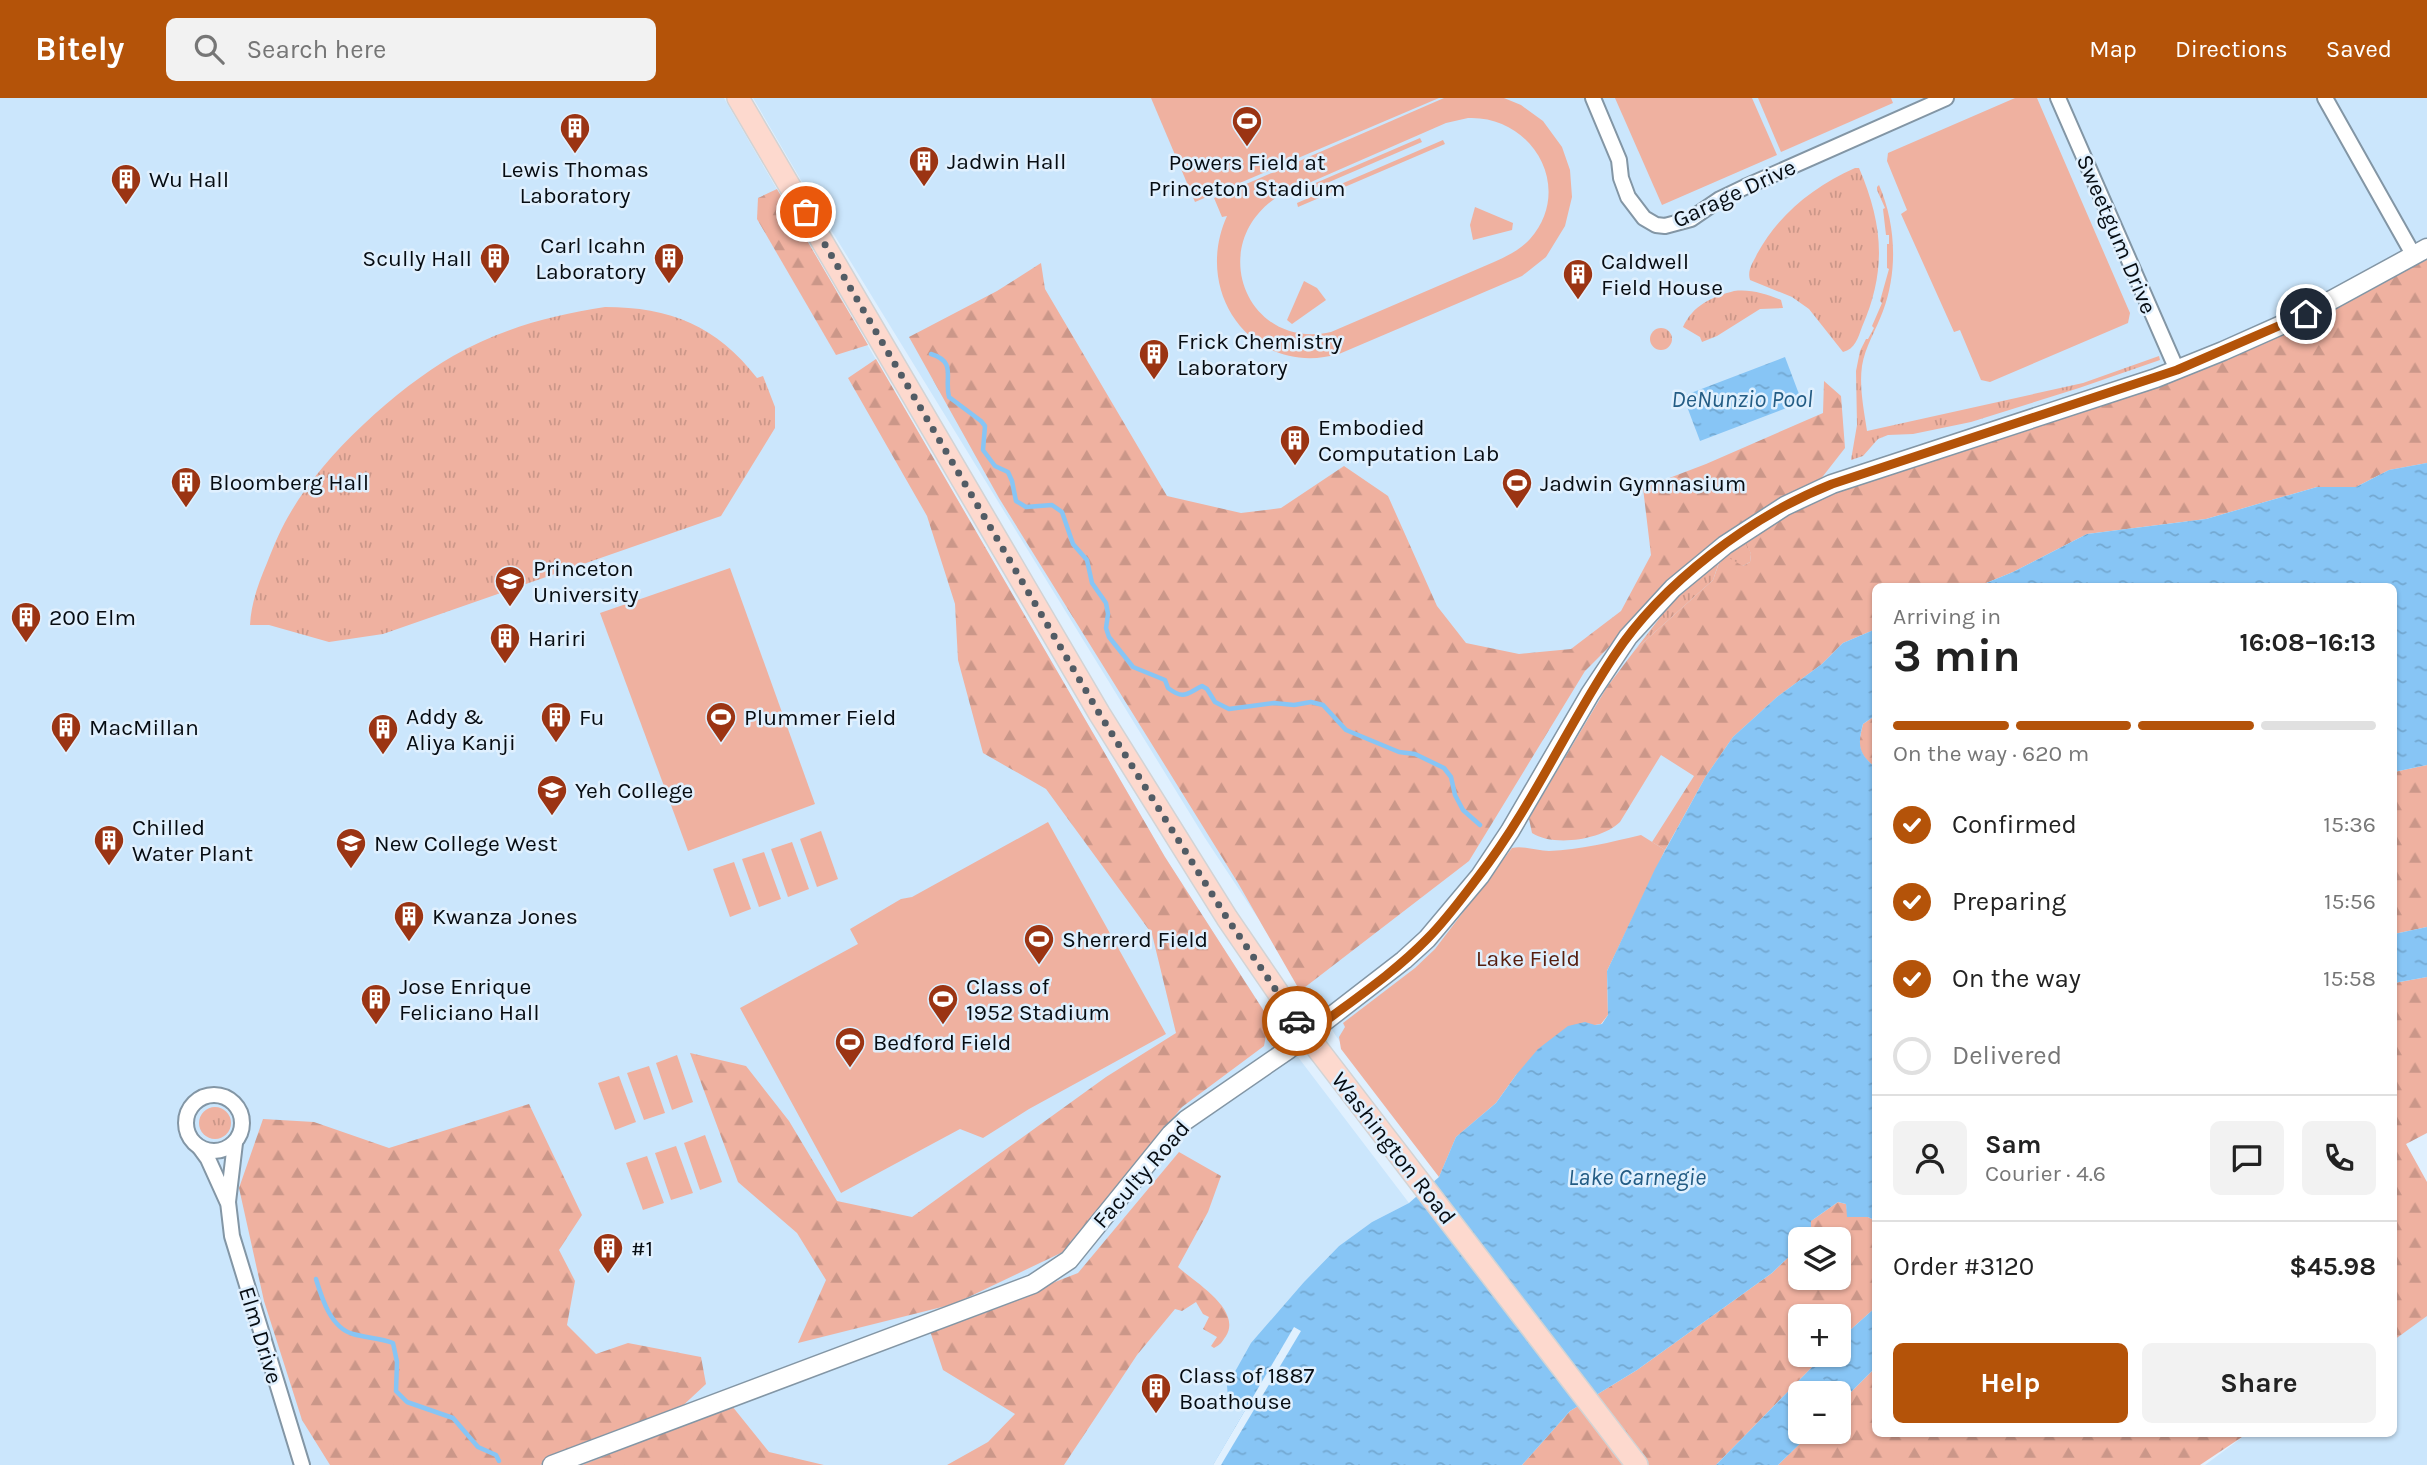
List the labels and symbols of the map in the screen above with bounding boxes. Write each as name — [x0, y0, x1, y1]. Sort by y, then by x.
sports icon: Powers Field at Princeton Stadium — [1230, 104, 1264, 148]
building icon: Lewis Thomas Laboratory — [558, 111, 592, 155]
building icon: Jadwin Hall — [907, 144, 941, 188]
place label: Jadwin Hall — [947, 148, 1066, 175]
place label: Powers Field at Princeton Stadium — [1148, 149, 1346, 202]
street label: Sweetgum Drive — [2071, 150, 2162, 318]
street label: Garage Drive — [1668, 153, 1800, 234]
place label: Lewis Thomas Laboratory — [501, 156, 649, 209]
building icon: Wu Hall — [109, 162, 143, 206]
place label: Wu Hall — [149, 166, 229, 193]
pin — [776, 182, 836, 242]
place label: Carl Icahn Laboratory — [535, 232, 646, 285]
building icon: Scully Hall — [478, 241, 512, 285]
building icon: Carl Icahn Laboratory — [652, 241, 686, 285]
place label: Scully Hall — [362, 245, 472, 272]
place label: Caldwell Field House — [1601, 248, 1723, 301]
building icon: Caldwell Field House — [1561, 257, 1595, 301]
pin — [2276, 284, 2336, 344]
place label: Frick Chemistry Laboratory — [1177, 328, 1343, 381]
building icon: Frick Chemistry Laboratory — [1137, 337, 1171, 381]
water label: DeNunzio Pool — [1671, 385, 1813, 413]
place label: Embodied Computation Lab — [1318, 414, 1499, 467]
building icon: Embodied Computation Lab — [1278, 423, 1312, 467]
building icon: Bloomberg Hall — [169, 465, 203, 509]
sports icon: Jadwin Gymnasium — [1500, 466, 1534, 510]
place label: Bloomberg Hall — [209, 469, 369, 496]
place label: Jadwin Gymnasium — [1540, 470, 1746, 497]
place label: Princeton University — [533, 555, 639, 608]
school or university icon: Princeton University — [493, 564, 527, 608]
building icon: 200 Elm — [9, 600, 43, 644]
place label: 200 Elm — [49, 604, 136, 631]
building icon: Hariri — [488, 621, 522, 665]
place label: Hariri — [528, 625, 586, 652]
building icon: Fu — [539, 700, 573, 744]
sports icon: Plummer Field — [704, 700, 738, 744]
place label: Addy & Aliya Kanji — [406, 703, 516, 756]
place label: Fu — [579, 704, 604, 731]
place label: Plummer Field — [744, 704, 897, 731]
building icon: MacMillan — [49, 710, 83, 754]
building icon: Addy & Aliya Kanji — [366, 712, 400, 756]
place label: MacMillan — [89, 714, 199, 741]
school or university icon: Yeh College — [535, 773, 569, 817]
place label: Yeh College — [575, 777, 693, 804]
place label: Chilled Water Plant — [132, 814, 253, 867]
building icon: Chilled Water Plant — [92, 823, 126, 867]
school or university icon: New College West — [334, 826, 368, 870]
place label: New College West — [374, 830, 558, 857]
building icon: Kwanza Jones — [392, 899, 426, 943]
place label: Kwanza Jones — [432, 903, 578, 930]
sports icon: Sherrerd Field — [1022, 922, 1056, 966]
place label: Sherrerd Field — [1062, 926, 1208, 953]
park label: Lake Field — [1476, 945, 1580, 972]
place label: Jose Enrique Feliciano Hall — [399, 973, 540, 1026]
place label: Class of 1952 Stadium — [966, 973, 1110, 1026]
building icon: Jose Enrique Feliciano Hall — [359, 982, 393, 1026]
sports icon: Class of 1952 Stadium — [926, 982, 960, 1026]
courier — [1262, 986, 1332, 1056]
sports icon: Bedford Field — [833, 1025, 867, 1069]
place label: Bedford Field — [873, 1029, 1011, 1056]
street label: Washington Road — [1326, 1067, 1461, 1230]
street label: Faculty Road — [1087, 1115, 1196, 1234]
water label: Lake Carnegie — [1568, 1163, 1706, 1191]
building icon: #1 — [591, 1231, 625, 1275]
place label: #1 — [631, 1235, 653, 1262]
street label: Elm Drive — [233, 1283, 288, 1387]
place label: Class of 1887 Boathouse — [1179, 1362, 1315, 1415]
building icon: Class of 1887 Boathouse — [1139, 1371, 1173, 1415]

